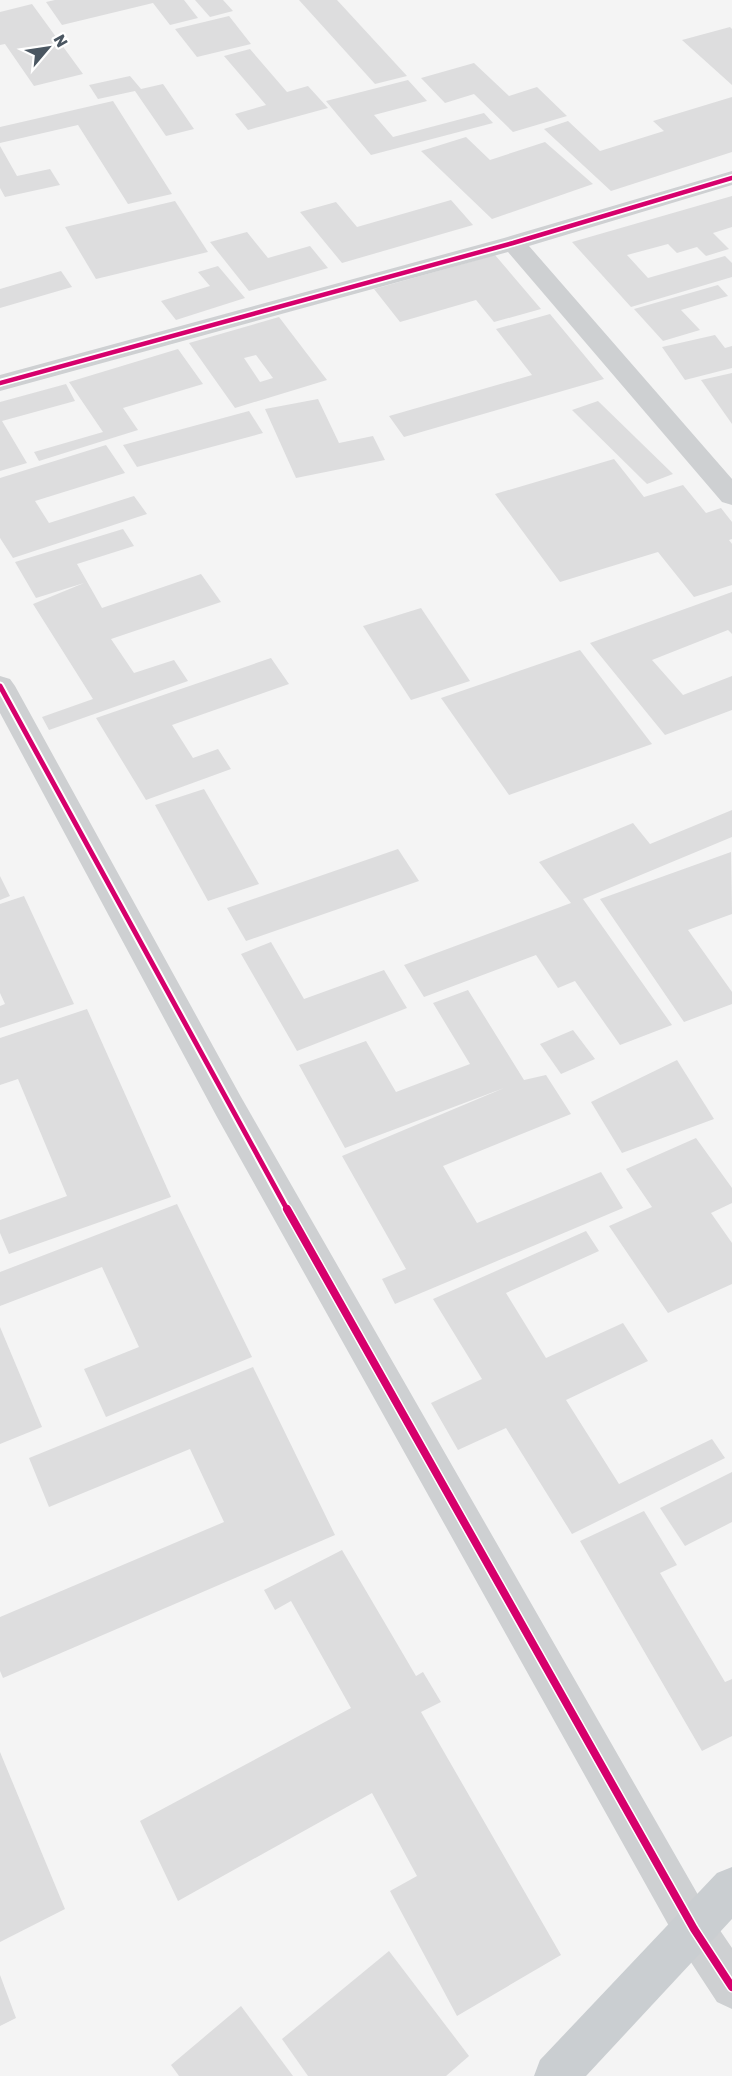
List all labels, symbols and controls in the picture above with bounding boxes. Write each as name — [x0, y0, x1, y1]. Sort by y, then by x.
north arrow — [18, 18, 78, 78]
text: N — [50, 31, 72, 51]

